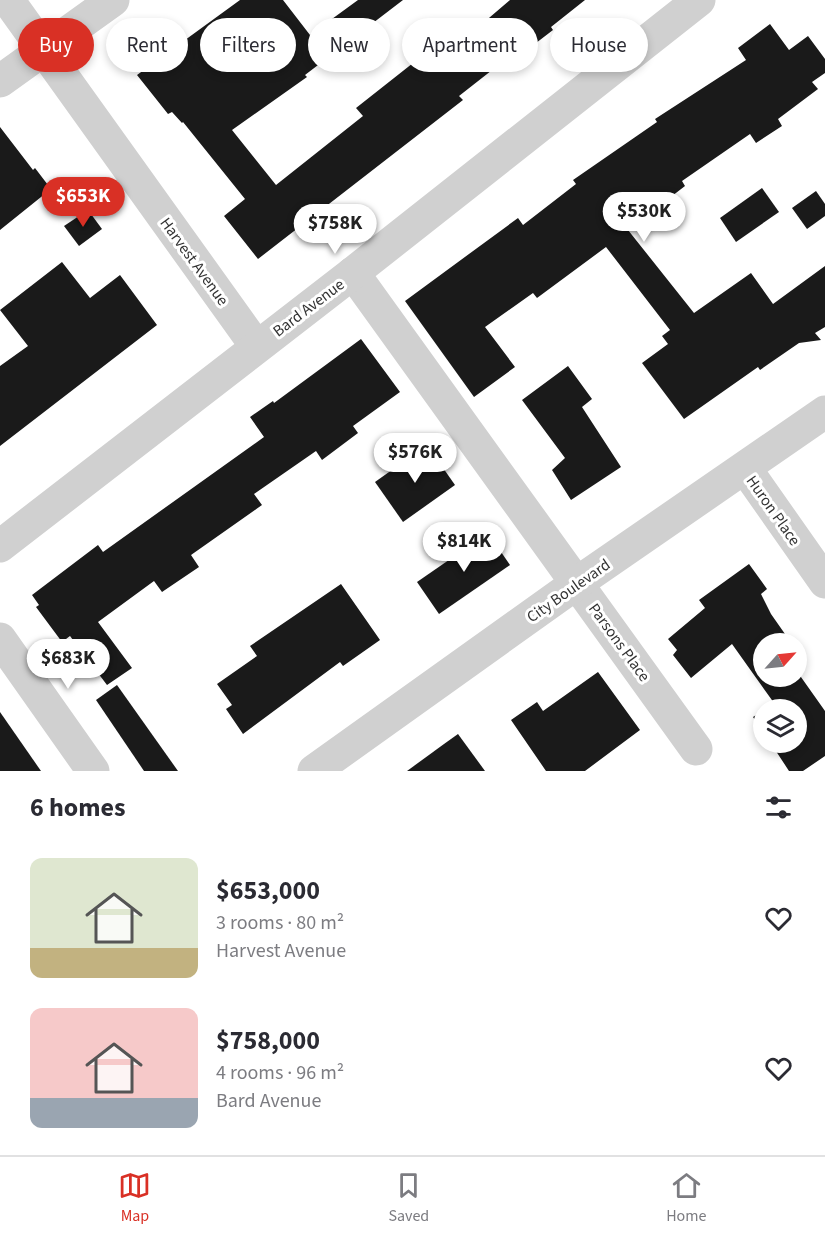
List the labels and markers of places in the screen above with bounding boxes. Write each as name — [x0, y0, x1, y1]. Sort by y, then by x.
pin: $653K — [41, 177, 125, 228]
pin: $530K — [602, 192, 686, 243]
pin: $758K — [293, 204, 377, 255]
pin: $576K — [373, 433, 457, 484]
pin: $814K — [422, 522, 506, 573]
pin: $683K — [26, 639, 110, 690]

